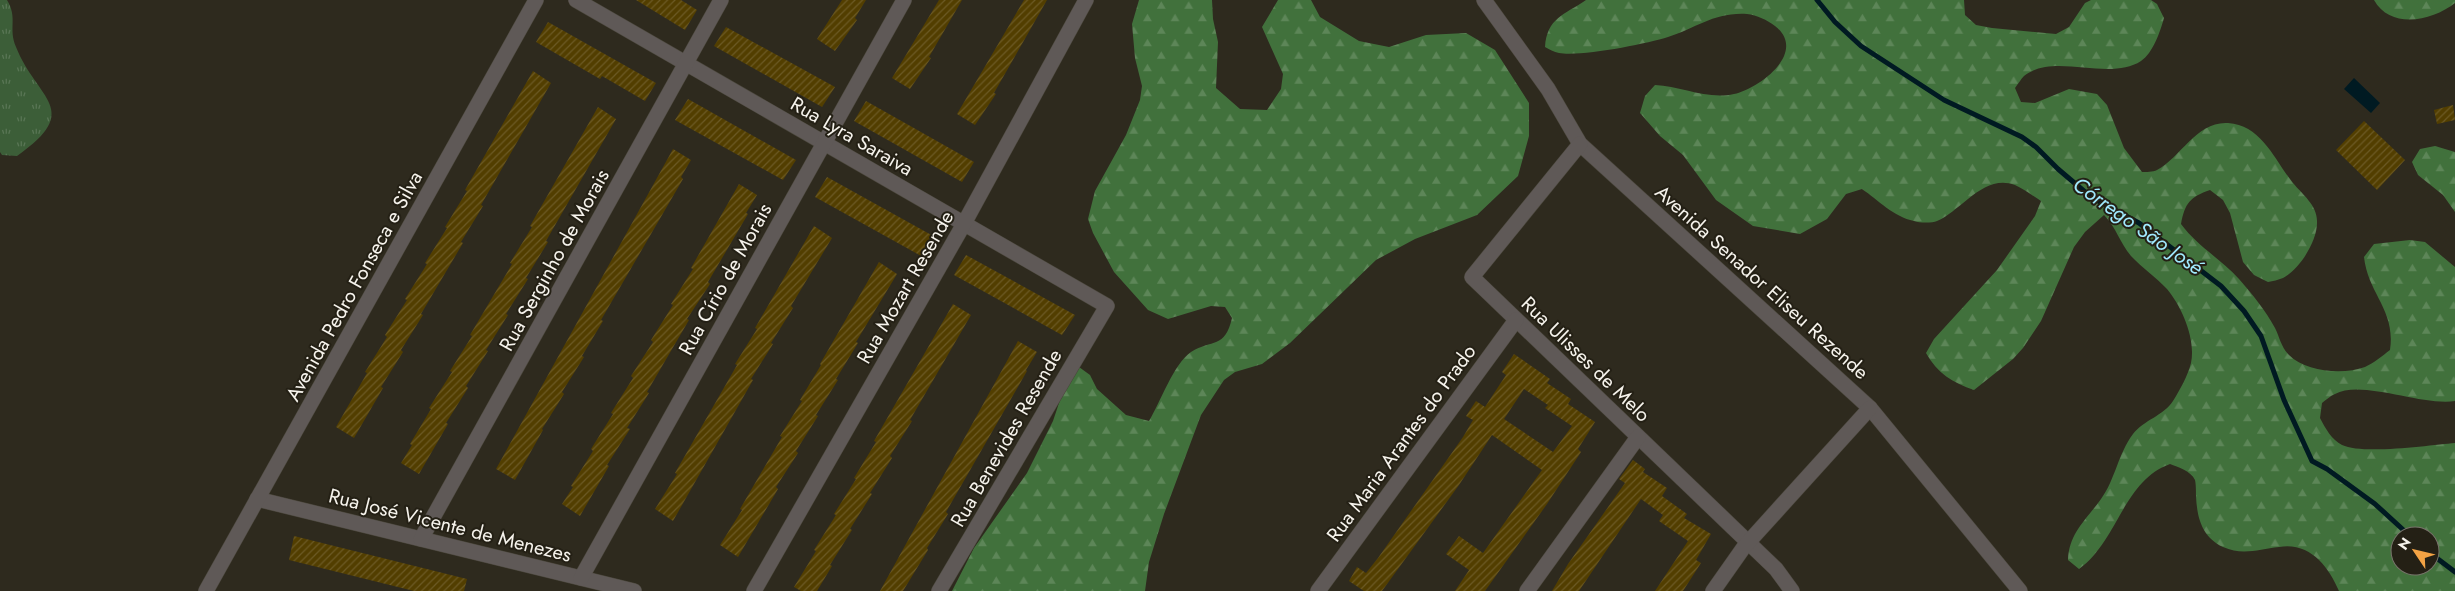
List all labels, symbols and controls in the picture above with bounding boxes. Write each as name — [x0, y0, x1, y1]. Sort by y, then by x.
street label: Rua Lyra Saraiva — [785, 90, 918, 183]
street label: Rua Serginho de Morais — [492, 164, 617, 357]
street label: Avenida Pedro Fonseca e Silva — [279, 166, 430, 407]
water label: Córrego São José — [2067, 170, 2210, 283]
street label: Avenida Senador Eliseu Rezende — [1648, 178, 1875, 386]
street label: Rua Círio de Morais — [672, 198, 779, 361]
street label: Rua Mozart Resende — [850, 205, 961, 369]
street label: Rua Ulisses de Melo — [1514, 290, 1657, 429]
street label: Rua Maria Arantes do Prado — [1320, 338, 1483, 548]
street label: Rua Benevides Resende — [944, 344, 1069, 533]
street label: Rua José Vicente de Menezes — [325, 481, 574, 570]
north arrow — [2390, 526, 2440, 576]
text: N — [2393, 533, 2416, 554]

